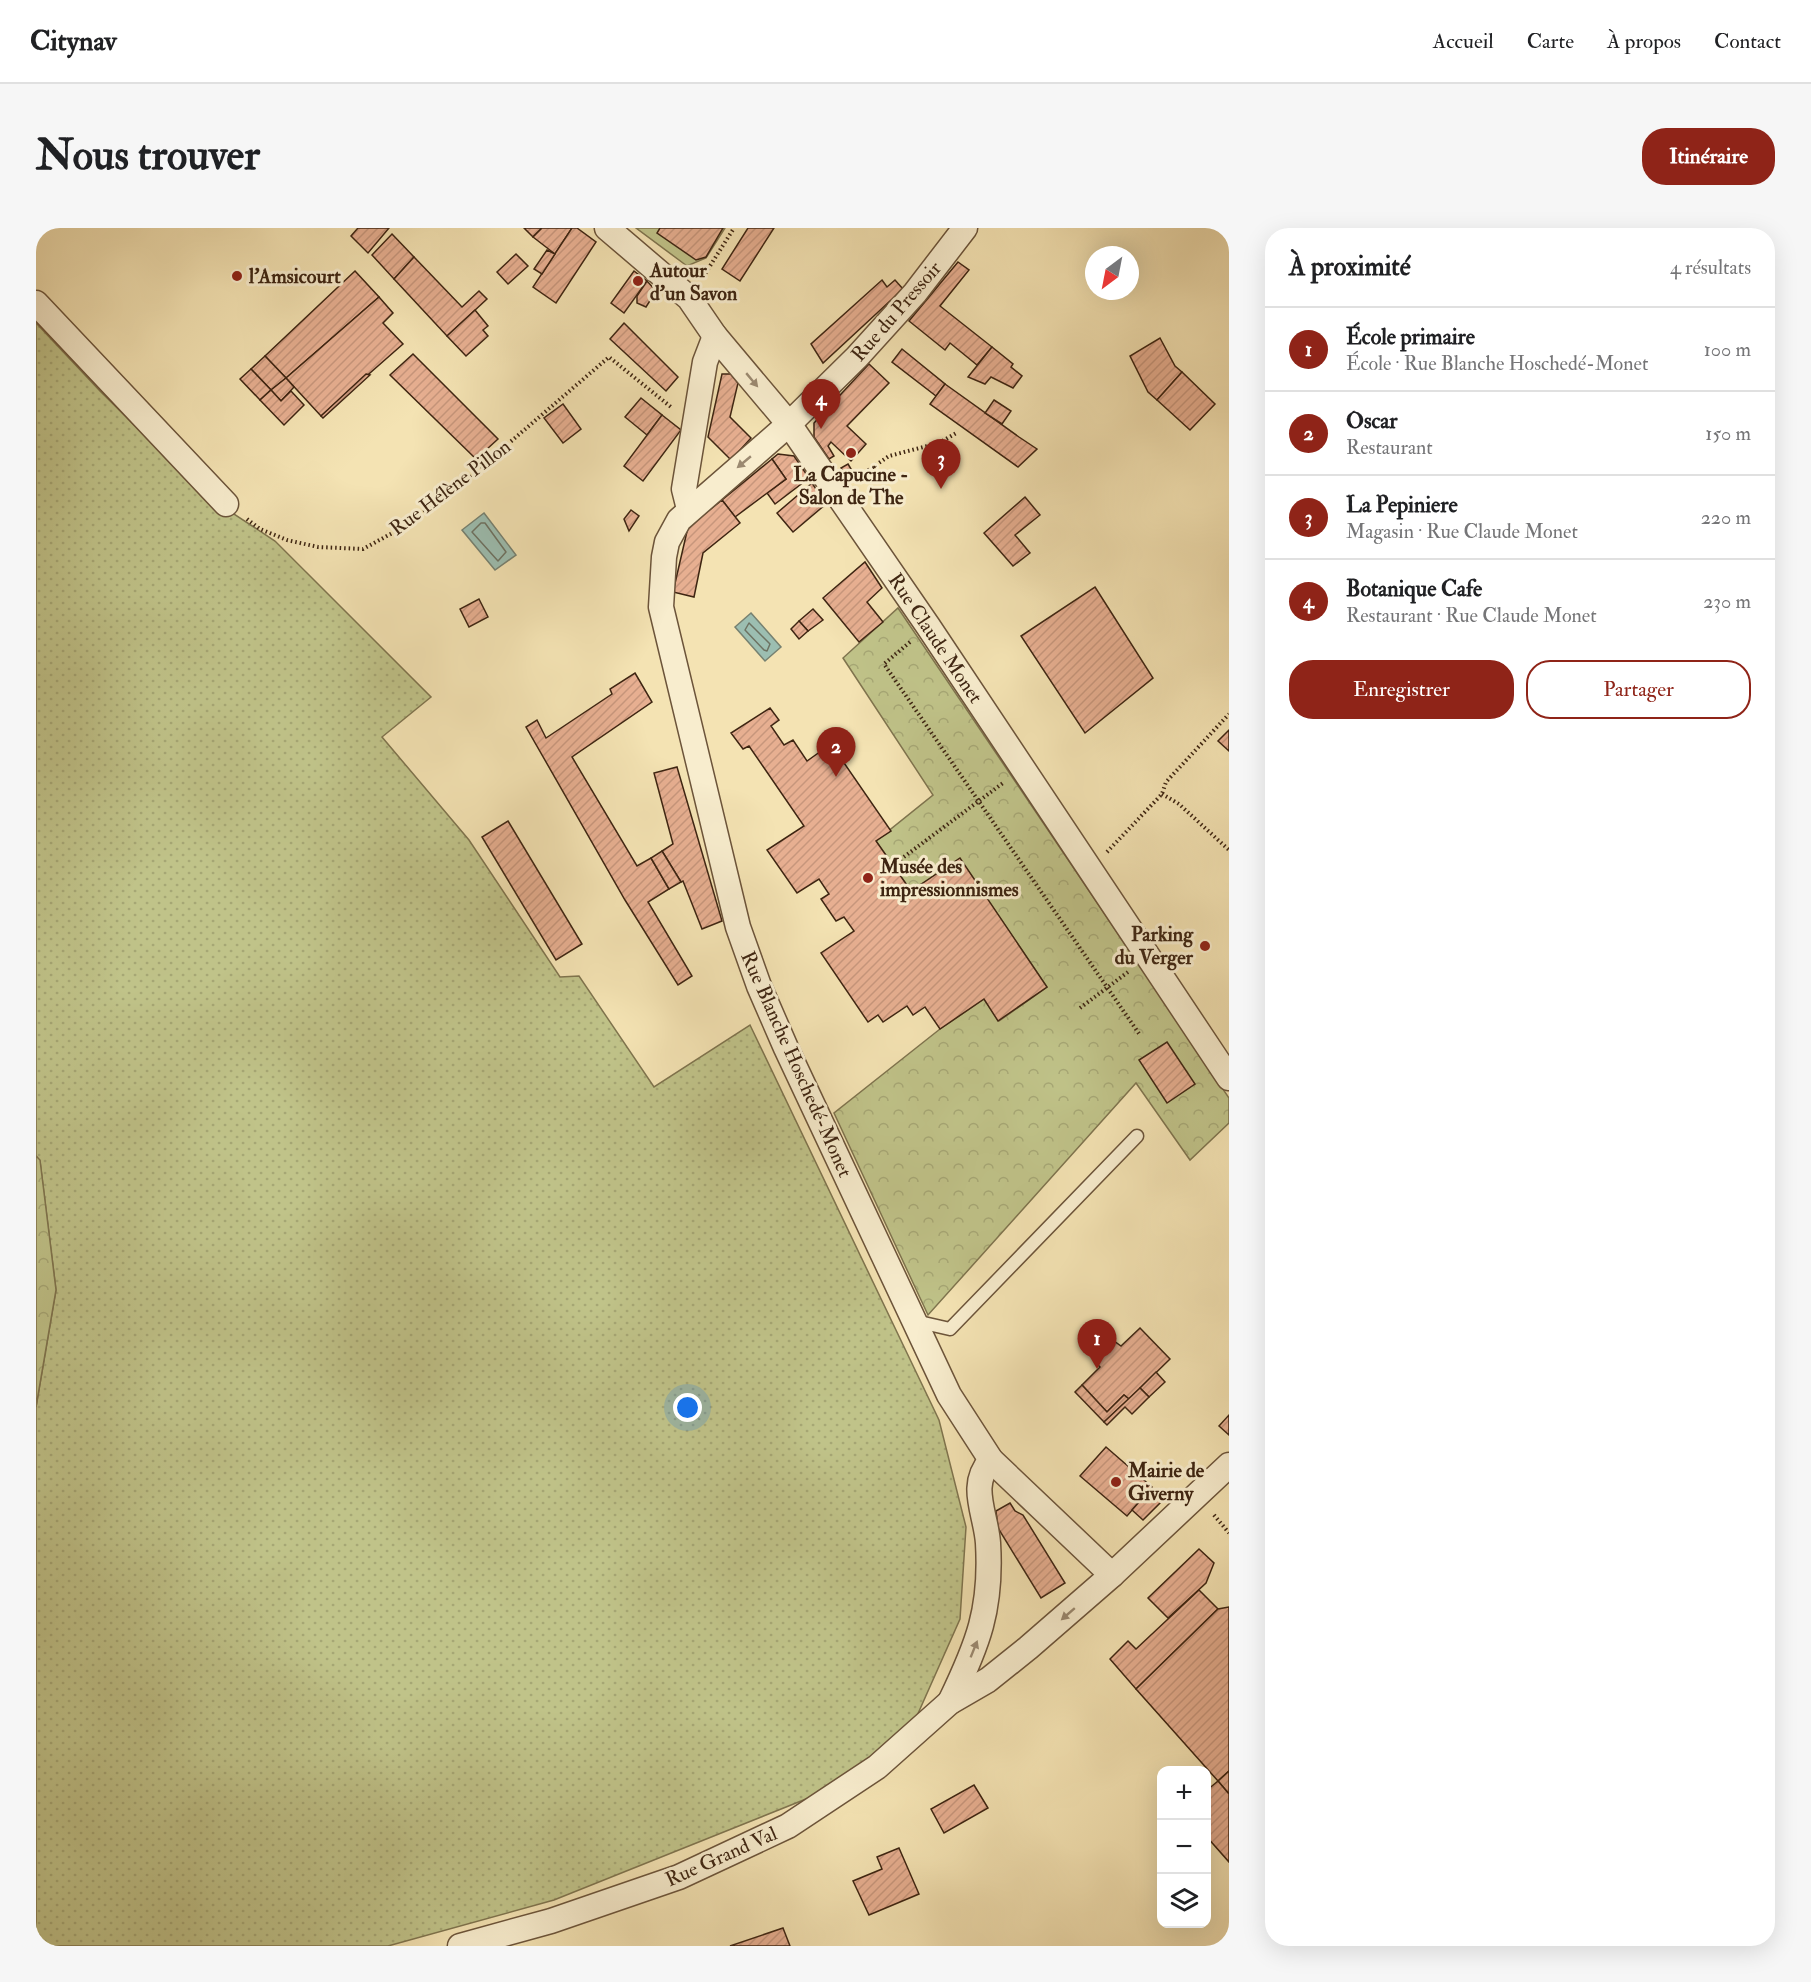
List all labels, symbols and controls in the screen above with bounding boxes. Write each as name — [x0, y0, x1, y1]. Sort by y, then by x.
text: Citynav — [30, 24, 117, 59]
text: Accueil — [1433, 28, 1494, 55]
text: Carte — [1527, 28, 1574, 55]
text: À propos — [1607, 28, 1681, 55]
text: Contact — [1714, 28, 1781, 55]
button: Itinéraire — [1642, 128, 1775, 185]
text: Nous trouver — [36, 130, 260, 182]
north arrow — [1085, 246, 1139, 300]
text: À proximité — [1289, 251, 1411, 283]
text: 4 résultats — [1670, 255, 1751, 280]
street label: Rue du Pressoir — [846, 256, 947, 367]
place label: Autour d'un Savon — [649, 258, 738, 306]
place label: l'Amsicourt — [248, 264, 341, 289]
marker: l'Amsicourt — [230, 269, 244, 283]
marker: Autour d'un Savon — [631, 274, 645, 288]
text: École primaire — [1346, 323, 1475, 351]
text: 1 — [1305, 337, 1312, 362]
text: 100 m — [1704, 337, 1751, 362]
text: École · Rue Blanche Hoschedé-Monet — [1346, 351, 1648, 376]
one-way arrow — [745, 372, 758, 387]
pin: 4 — [802, 380, 840, 429]
text: Oscar — [1346, 407, 1398, 435]
text: 2 — [1303, 421, 1314, 446]
text: 150 m — [1705, 421, 1751, 446]
street label: Rue Hélène Pillon — [385, 434, 516, 541]
text: Restaurant — [1346, 435, 1433, 460]
pin: 3 — [922, 440, 960, 489]
marker: La Capucine - Salon de The — [844, 446, 858, 460]
one-way arrow — [736, 455, 752, 468]
place label: La Capucine - Salon de The — [794, 462, 908, 510]
text: La Pepiniere — [1346, 491, 1458, 519]
text: 3 — [1305, 505, 1312, 530]
text: 220 m — [1701, 505, 1751, 530]
text: Magasin · Rue Claude Monet — [1346, 519, 1578, 544]
street label: Rue Claude Monet — [883, 568, 989, 709]
text: Botanique Cafe — [1346, 575, 1482, 603]
text: 4 — [1303, 589, 1314, 614]
text: 230 m — [1703, 589, 1751, 614]
text: Restaurant · Rue Claude Monet — [1346, 603, 1597, 628]
button: Enregistrer — [1289, 660, 1514, 719]
button: Partager — [1526, 660, 1751, 719]
pin: 2 — [816, 728, 856, 777]
place label: Musée des impressionnismes — [879, 854, 1019, 903]
marker: Musée des impressionnismes — [861, 871, 875, 885]
place label: Parking du Verger — [1115, 922, 1194, 971]
marker: Parking du Verger — [1198, 939, 1212, 953]
street label: Rue Blanche Hoschedé-Monet — [735, 947, 858, 1182]
pin: 1 — [1078, 1320, 1116, 1369]
your location — [673, 1393, 702, 1422]
place label: Mairie de Giverny — [1127, 1458, 1205, 1507]
marker: Mairie de Giverny — [1109, 1475, 1123, 1489]
one-way arrow — [1060, 1607, 1076, 1620]
one-way arrow — [970, 1640, 979, 1658]
map controls — [1157, 1766, 1211, 1928]
button: + — [1157, 1766, 1211, 1820]
button: − — [1157, 1820, 1211, 1874]
street label: Rue Grand Val — [661, 1821, 781, 1892]
button: layers — [1157, 1874, 1211, 1928]

